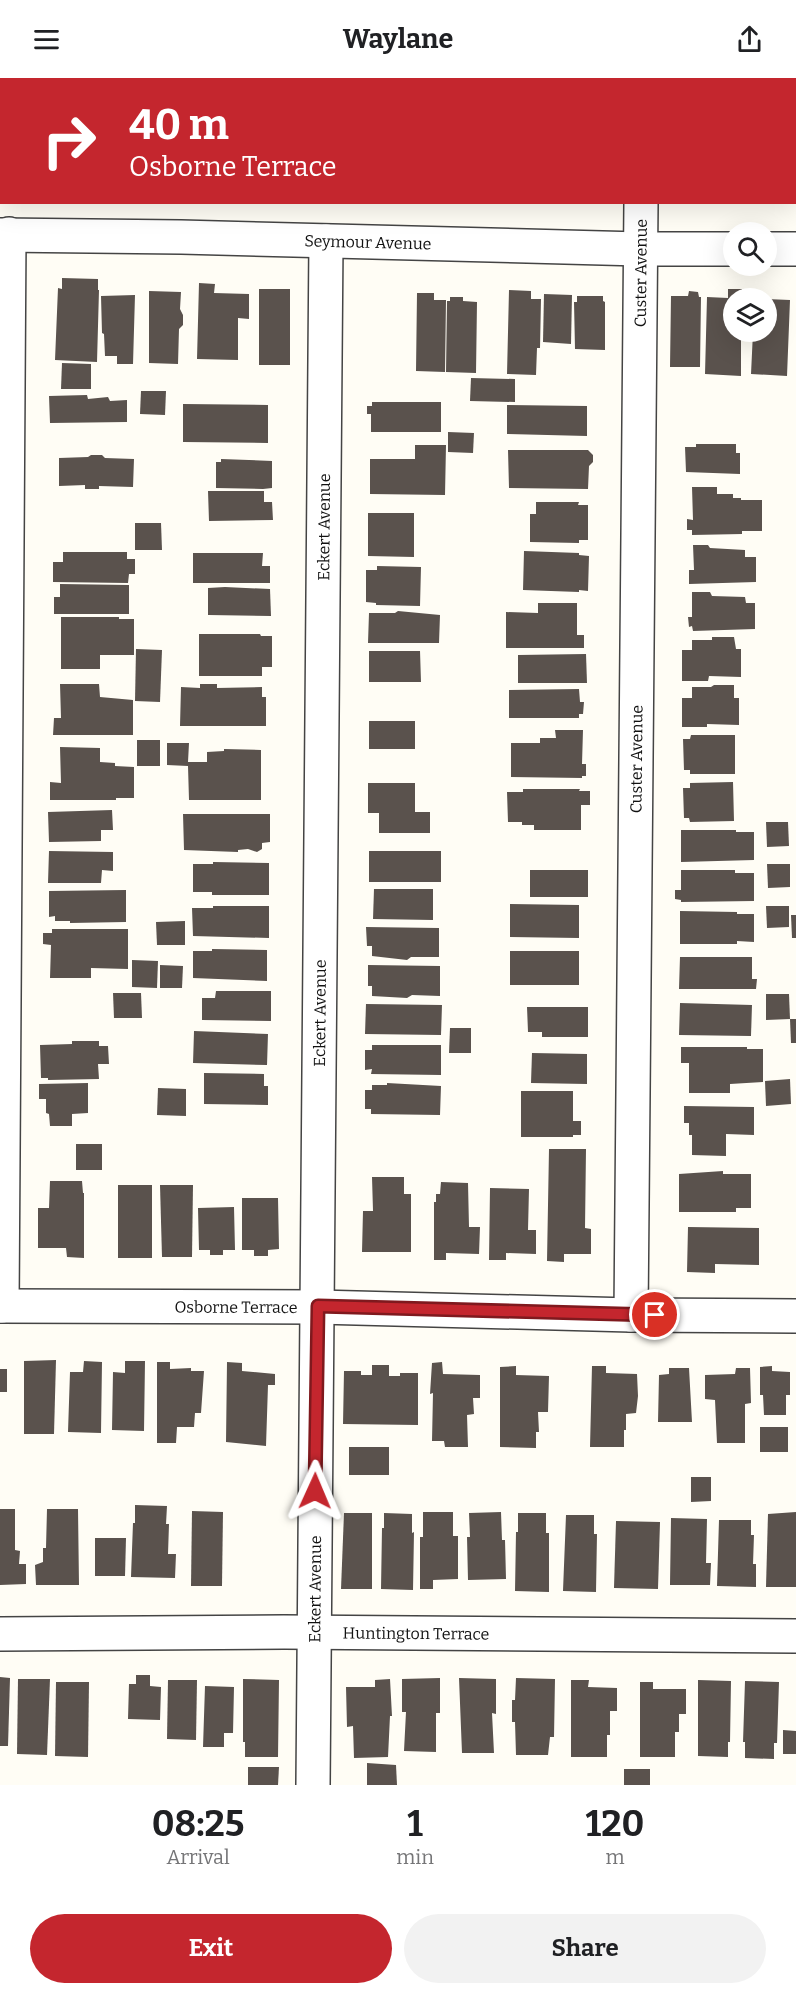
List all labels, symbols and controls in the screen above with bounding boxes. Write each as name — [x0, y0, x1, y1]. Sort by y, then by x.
icon: menu — [30, 23, 63, 56]
text: Waylane — [343, 23, 453, 55]
icon: share — [733, 23, 766, 56]
text: 40 m — [129, 100, 229, 150]
icon: right — [30, 102, 108, 180]
text: Osborne Terrace — [129, 151, 337, 183]
street label: Custer Avenue — [630, 219, 650, 327]
map controls — [723, 222, 777, 342]
button: search — [723, 222, 777, 276]
street label: Seymour Avenue — [304, 231, 432, 253]
button: layers — [723, 288, 777, 342]
street label: Eckert Avenue — [314, 473, 334, 581]
street label: Custer Avenue — [626, 705, 646, 813]
street label: Eckert Avenue — [310, 959, 329, 1067]
pin — [629, 1289, 680, 1340]
street label: Osborne Terrace — [174, 1297, 298, 1316]
icon: arrive — [638, 1298, 671, 1331]
position arrow — [283, 1459, 347, 1523]
street label: Eckert Avenue — [305, 1535, 325, 1643]
street label: Huntington Terrace — [343, 1623, 489, 1643]
text: 08:25 — [152, 1802, 245, 1846]
text: 1 — [407, 1802, 423, 1846]
text: 120 — [586, 1802, 644, 1846]
text: Arrival — [166, 1845, 230, 1869]
text: min — [396, 1845, 434, 1869]
text: m — [605, 1845, 625, 1869]
button: Exit — [30, 1914, 392, 1983]
button: Share — [404, 1914, 766, 1983]

